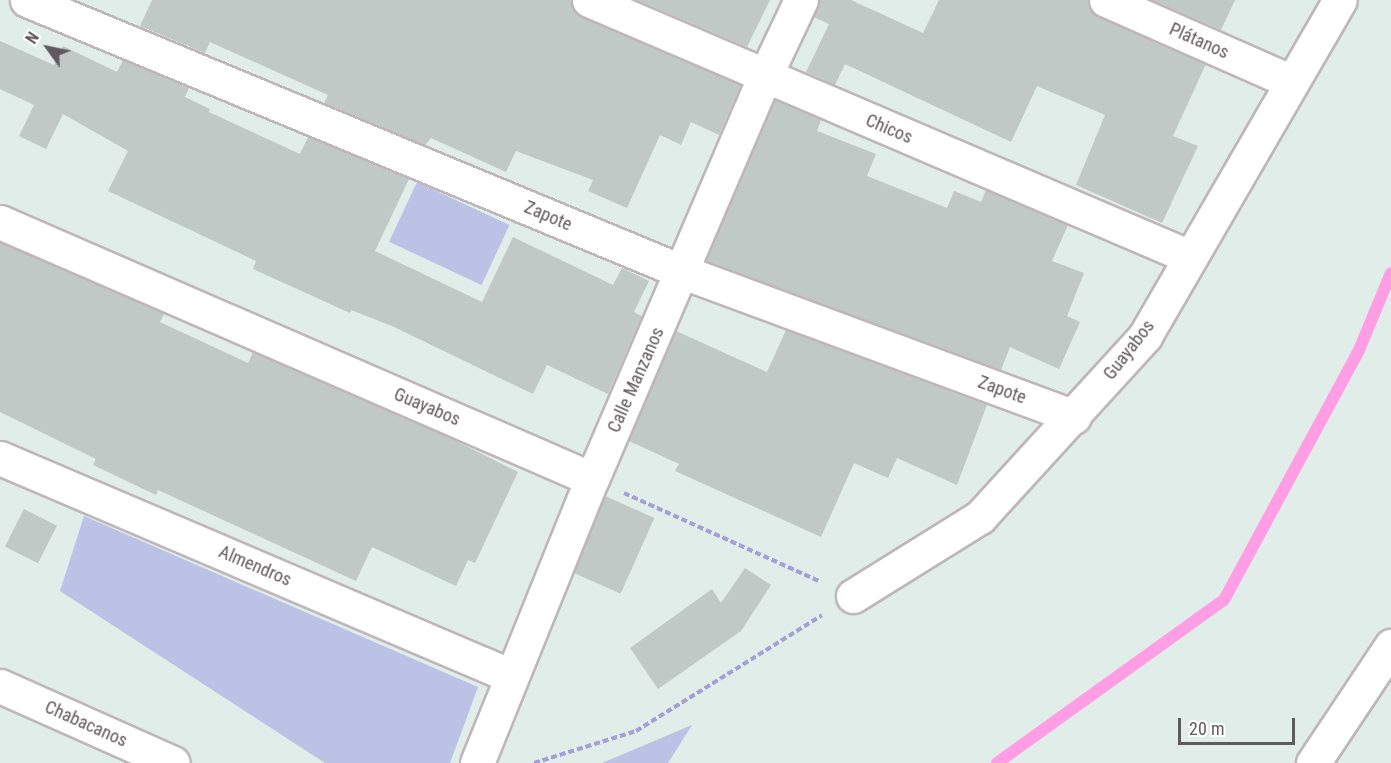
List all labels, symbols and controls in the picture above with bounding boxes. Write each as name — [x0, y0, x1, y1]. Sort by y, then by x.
north arrow — [18, 18, 78, 78]
street label: Plátanos — [1166, 18, 1232, 64]
text: N — [22, 29, 43, 47]
street label: Chicos — [862, 110, 916, 148]
street label: Zapote — [521, 196, 575, 236]
street label: Guayabos — [1099, 316, 1159, 384]
street label: Calle Manzanos — [603, 324, 669, 436]
street label: Zapote — [975, 371, 1029, 409]
street label: Guayabos — [391, 383, 463, 431]
street label: Almendros — [215, 541, 295, 591]
street label: Chabacanos — [41, 696, 131, 752]
scale bar — [1181, 706, 1298, 744]
text: 20 m — [1189, 718, 1224, 739]

